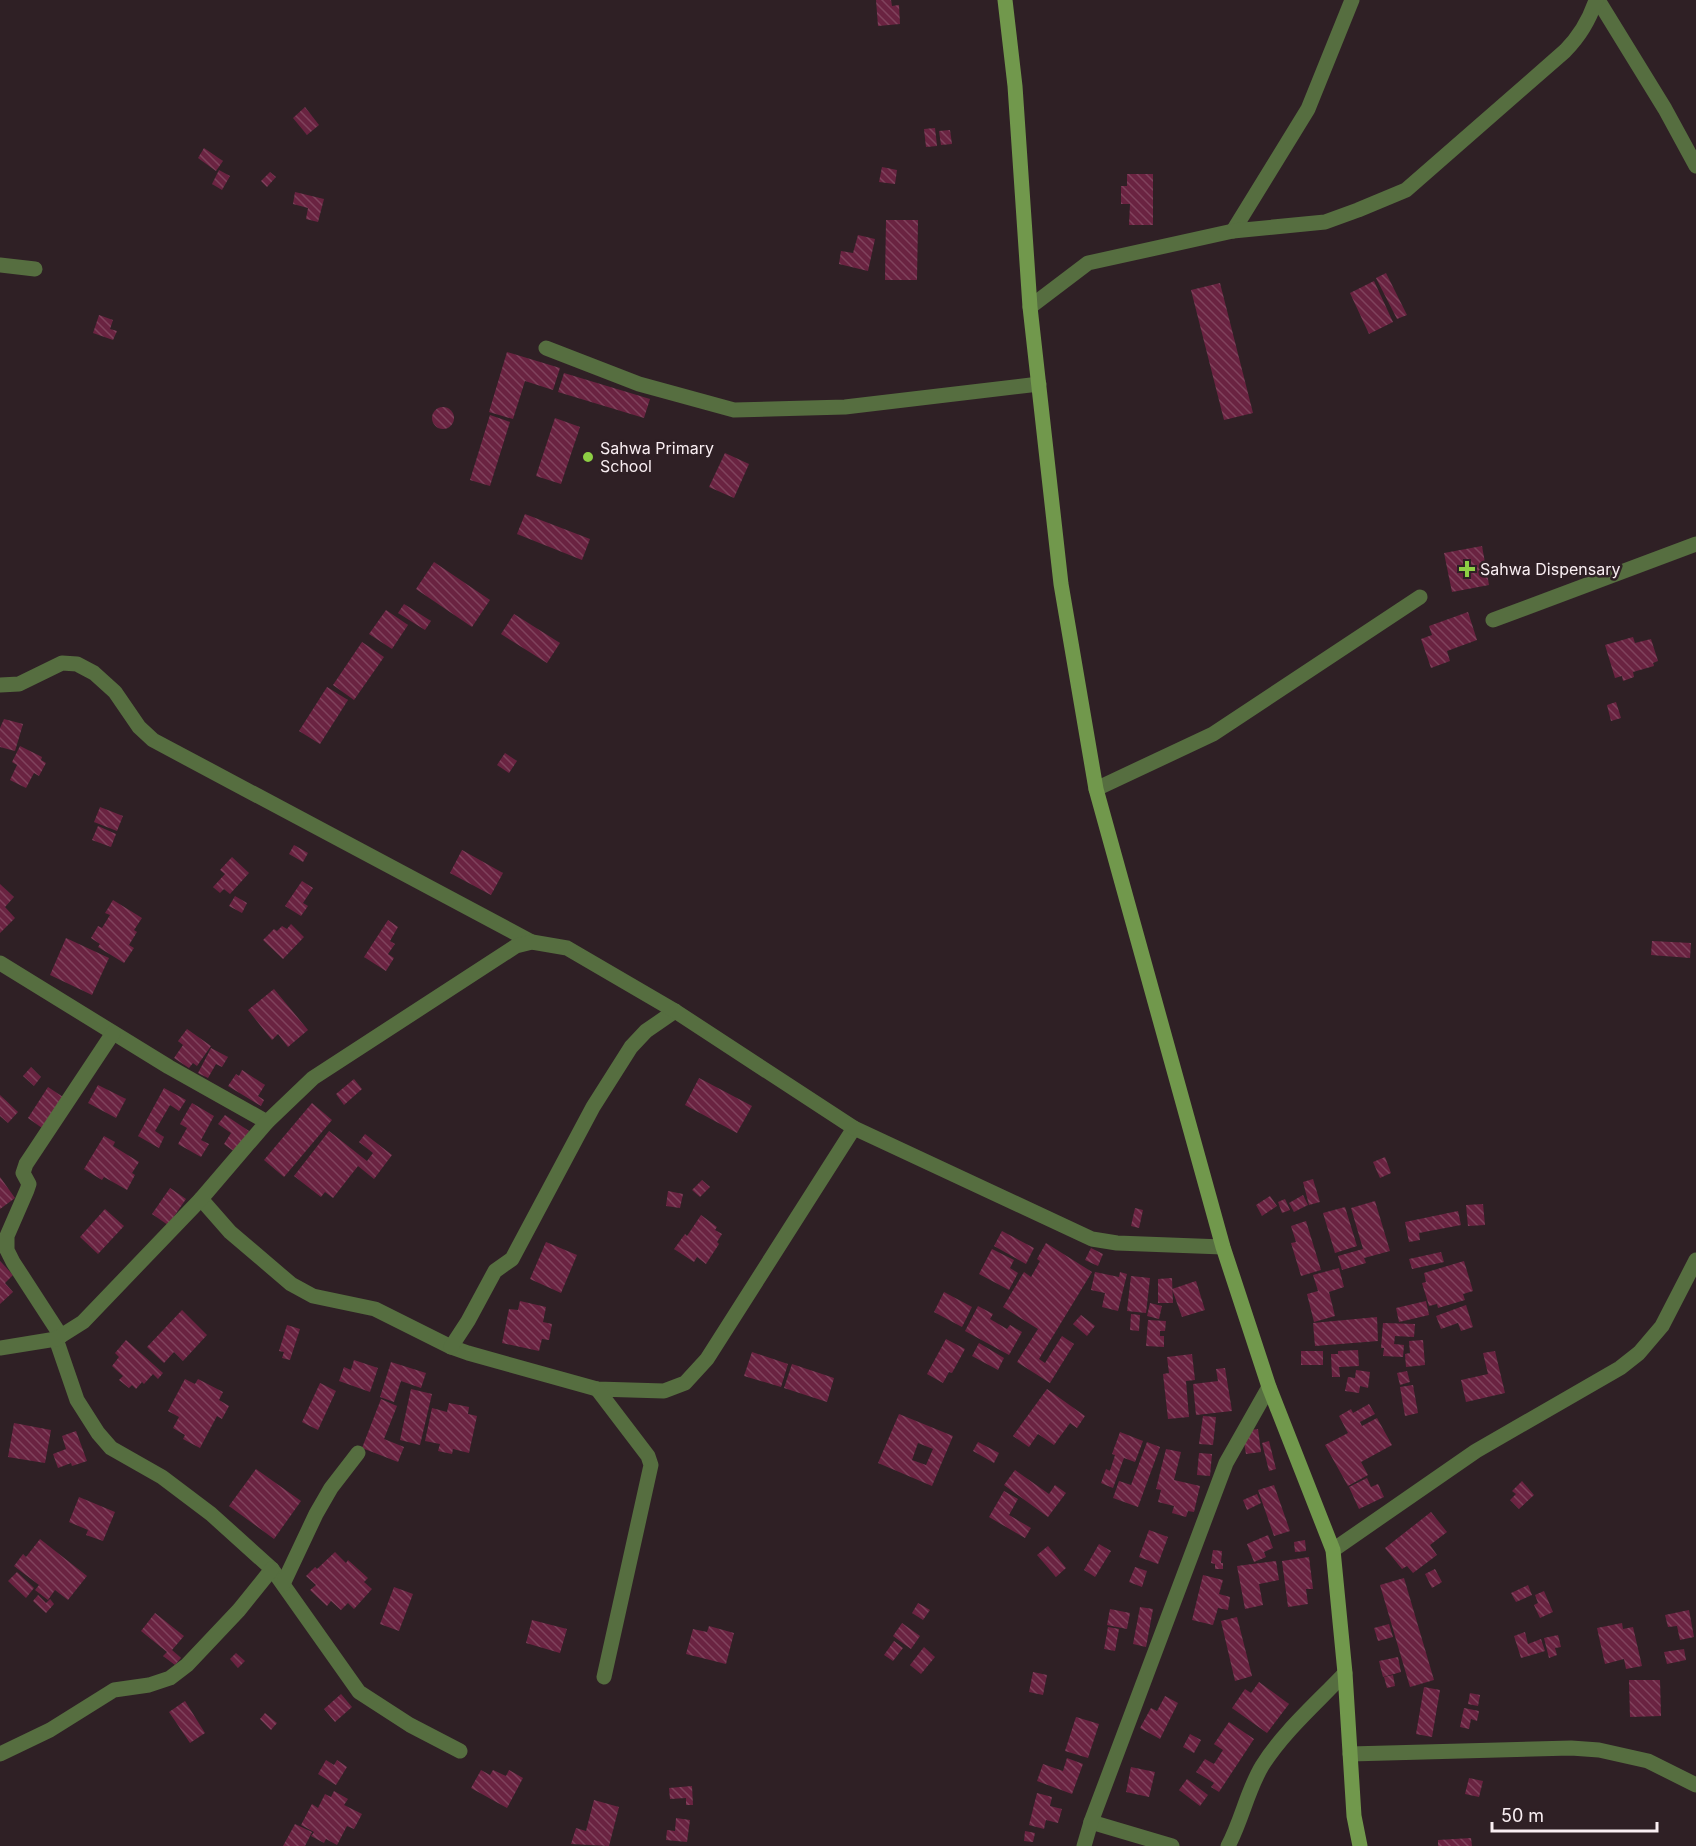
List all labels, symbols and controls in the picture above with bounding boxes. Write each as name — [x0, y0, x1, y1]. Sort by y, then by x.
place label: Sahwa Primary School — [600, 438, 714, 476]
marker: Sahwa Primary School — [581, 450, 595, 464]
place label: Sahwa Dispensary — [1480, 559, 1620, 579]
marker: Sahwa Dispensary — [1458, 560, 1476, 578]
scale bar — [1492, 1795, 1657, 1833]
text: 50 m — [1501, 1805, 1544, 1826]

